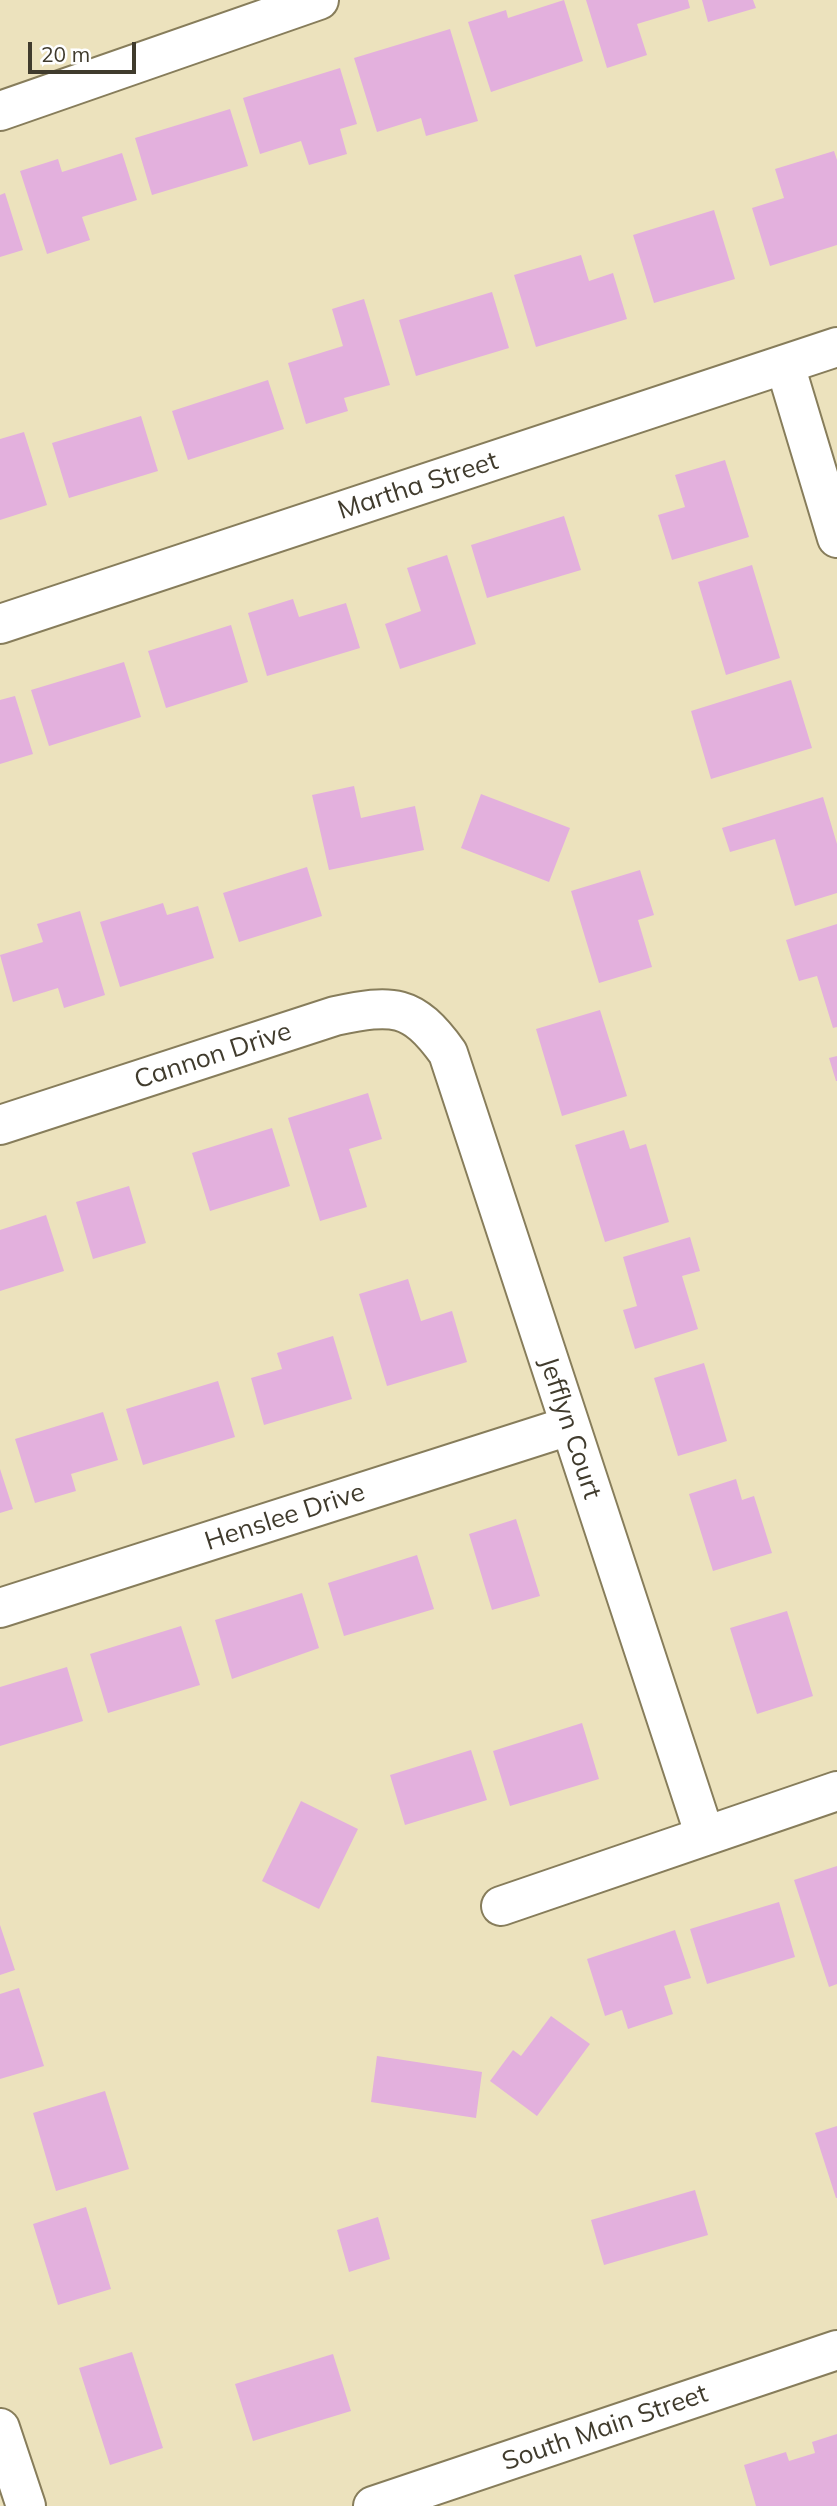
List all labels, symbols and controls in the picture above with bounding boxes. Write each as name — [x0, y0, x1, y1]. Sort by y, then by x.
scale bar — [32, 28, 140, 72]
text: 20 m — [41, 41, 90, 67]
street label: Martha Street — [334, 445, 502, 527]
street label: Cannon Drive — [131, 1016, 295, 1096]
street label: Jefflyn Court — [532, 1353, 608, 1503]
street label: Henslee Drive — [201, 1476, 369, 1558]
street label: South Main Street — [498, 2378, 712, 2478]

